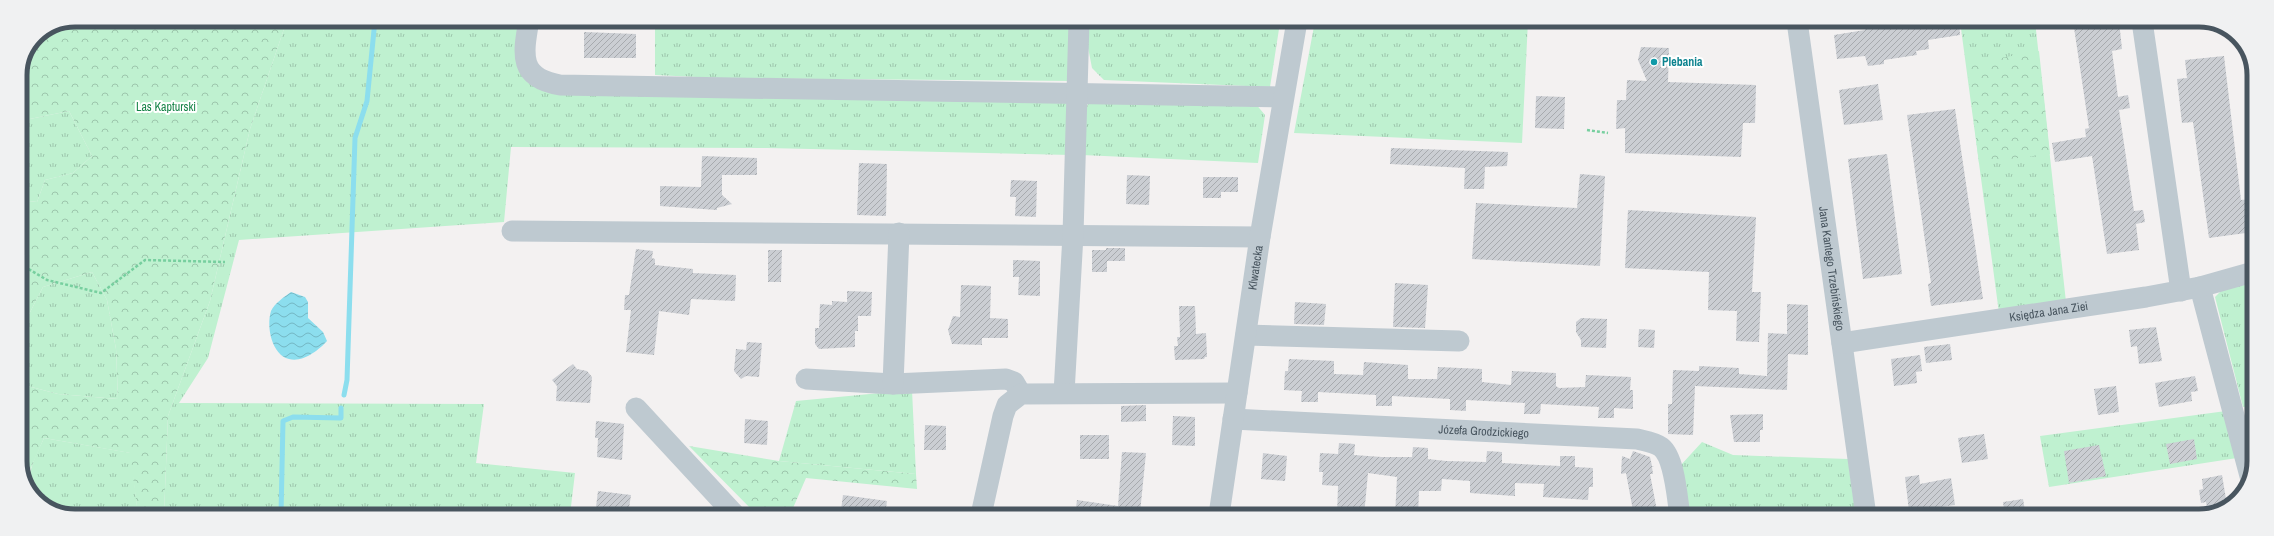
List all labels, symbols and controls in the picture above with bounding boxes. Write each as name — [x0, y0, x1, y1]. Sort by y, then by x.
place label: Plebania — [1662, 54, 1703, 70]
marker: Plebania — [1649, 57, 1659, 67]
park label: Las Kapturski — [136, 99, 196, 115]
street label: Jana Kantego Trzebińskiego — [1815, 205, 1848, 332]
street label: Klwatecka — [1244, 244, 1267, 291]
street label: Księdza Jana Ziei — [2008, 298, 2089, 326]
street label: Józefa Grodzickiego — [1438, 421, 1529, 442]

